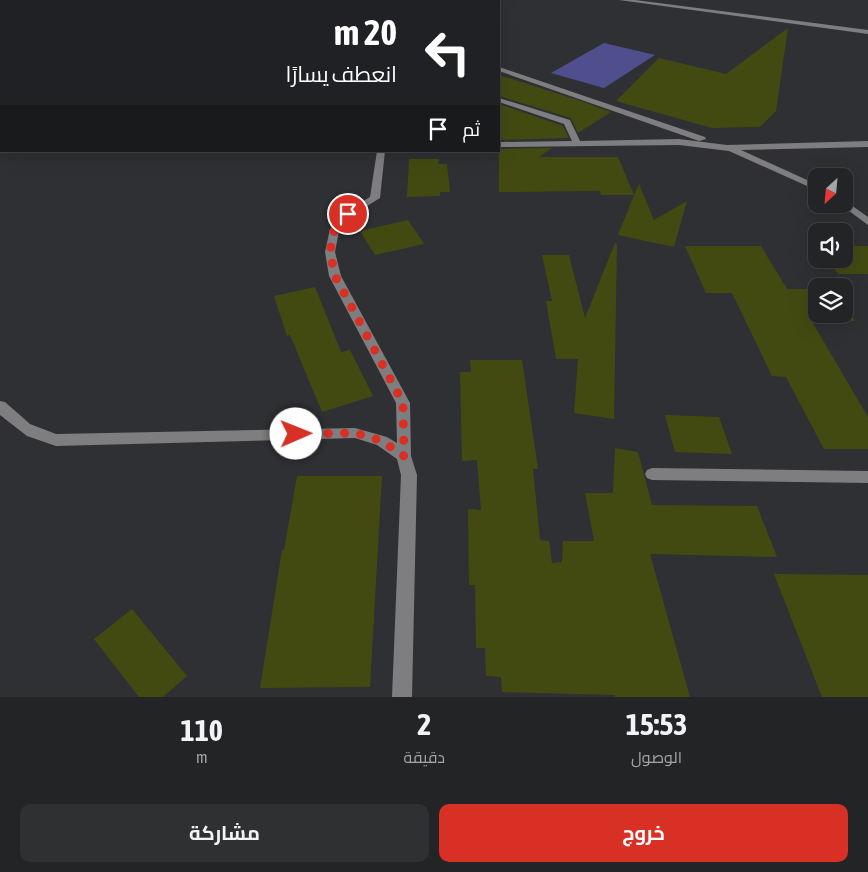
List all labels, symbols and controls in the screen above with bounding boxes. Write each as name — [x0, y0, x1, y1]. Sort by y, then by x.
text: 20 m — [334, 12, 397, 52]
icon: left — [415, 20, 480, 85]
text: انعطف يسارًا — [286, 61, 397, 87]
icon: arrive — [424, 115, 452, 143]
text: ثم — [462, 118, 480, 140]
north arrow — [808, 168, 852, 212]
map controls — [808, 168, 853, 323]
pin — [327, 193, 369, 235]
icon: arrive — [334, 200, 362, 228]
button: sound — [808, 223, 853, 268]
button: layers — [808, 278, 853, 323]
position arrow — [269, 407, 321, 459]
text: 2 — [417, 707, 431, 741]
text: 15:53 — [626, 707, 687, 741]
text: 110 — [181, 713, 223, 747]
text: m — [196, 748, 208, 766]
text: دقيقة — [403, 748, 445, 766]
text: الوصول — [631, 748, 682, 766]
button: مشاركة — [20, 804, 429, 862]
button: خروج — [439, 804, 848, 862]

